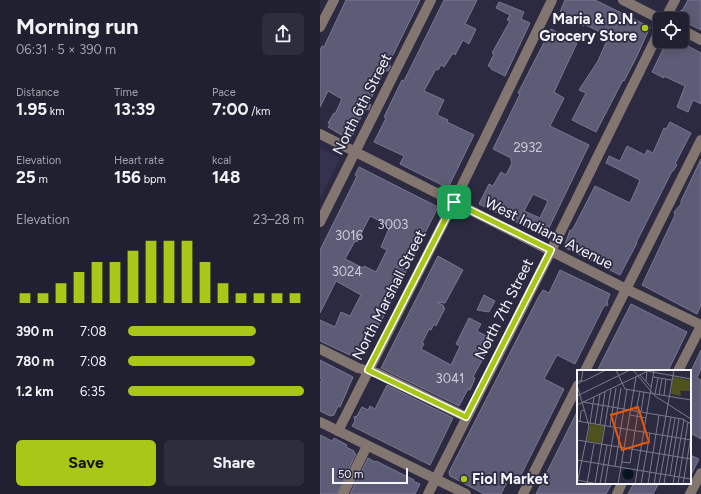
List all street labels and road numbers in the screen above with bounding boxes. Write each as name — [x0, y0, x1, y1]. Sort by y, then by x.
street label: North 6th Street — [329, 50, 395, 158]
street label: West Indiana Avenue — [482, 193, 616, 273]
street label: North Marshall Street — [348, 227, 430, 363]
street label: North 7th Street — [471, 255, 537, 363]

